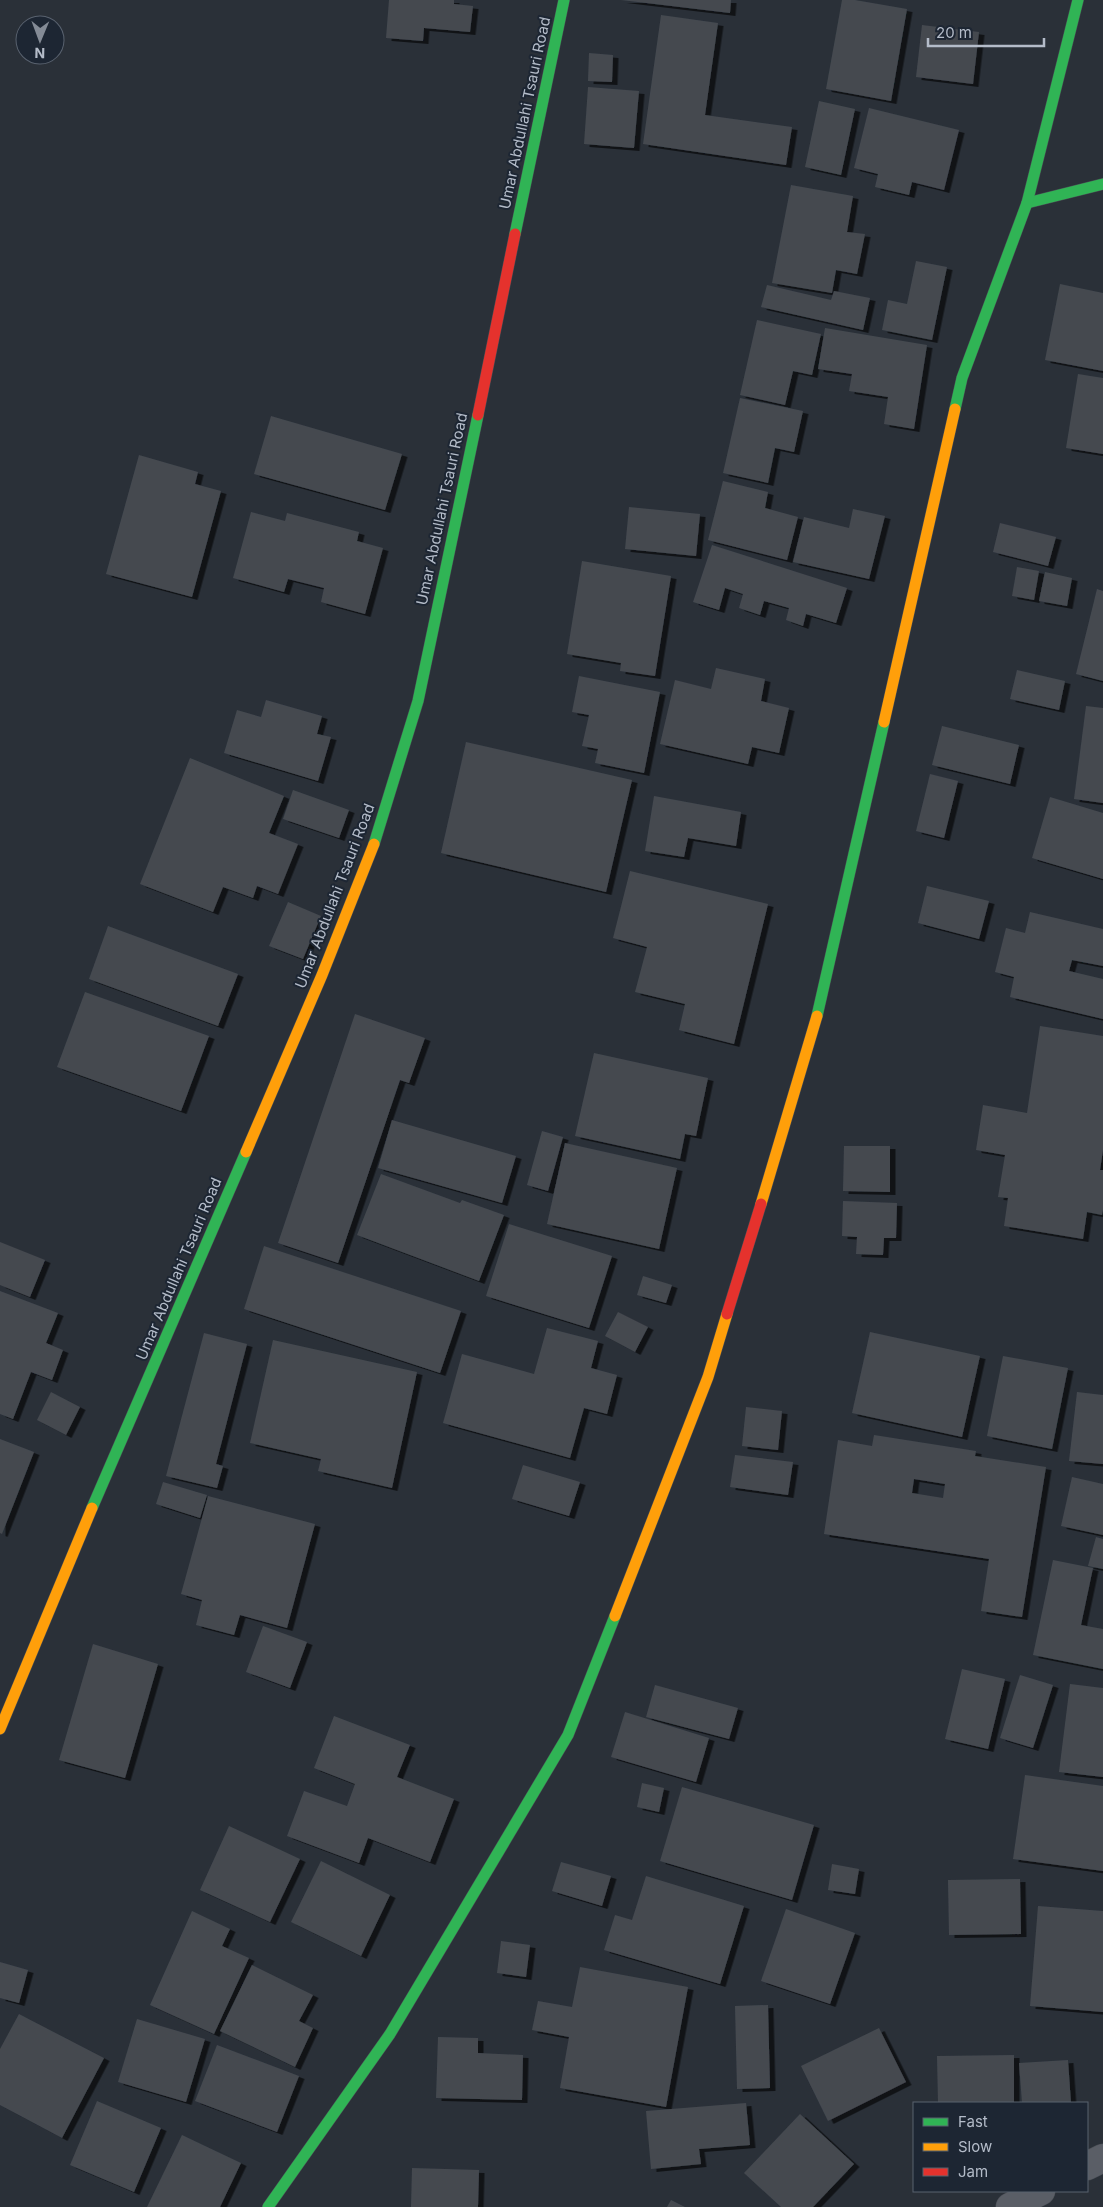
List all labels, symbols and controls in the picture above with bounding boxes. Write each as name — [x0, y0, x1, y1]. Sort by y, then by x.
north arrow — [15, 15, 65, 65]
street label: Umar Abdullahi Tsauri Road — [495, 15, 554, 211]
scale bar — [928, 15, 1044, 47]
text: 20 m — [936, 23, 972, 42]
text: N — [34, 45, 45, 62]
street label: Umar Abdullahi Tsauri Road — [412, 411, 471, 607]
street label: Umar Abdullahi Tsauri Road — [290, 801, 379, 991]
street label: Umar Abdullahi Tsauri Road — [131, 1175, 226, 1363]
legend — [913, 2102, 1088, 2192]
text: Fast — [958, 2112, 988, 2131]
text: Slow — [958, 2137, 992, 2156]
text: Jam — [958, 2162, 988, 2181]

